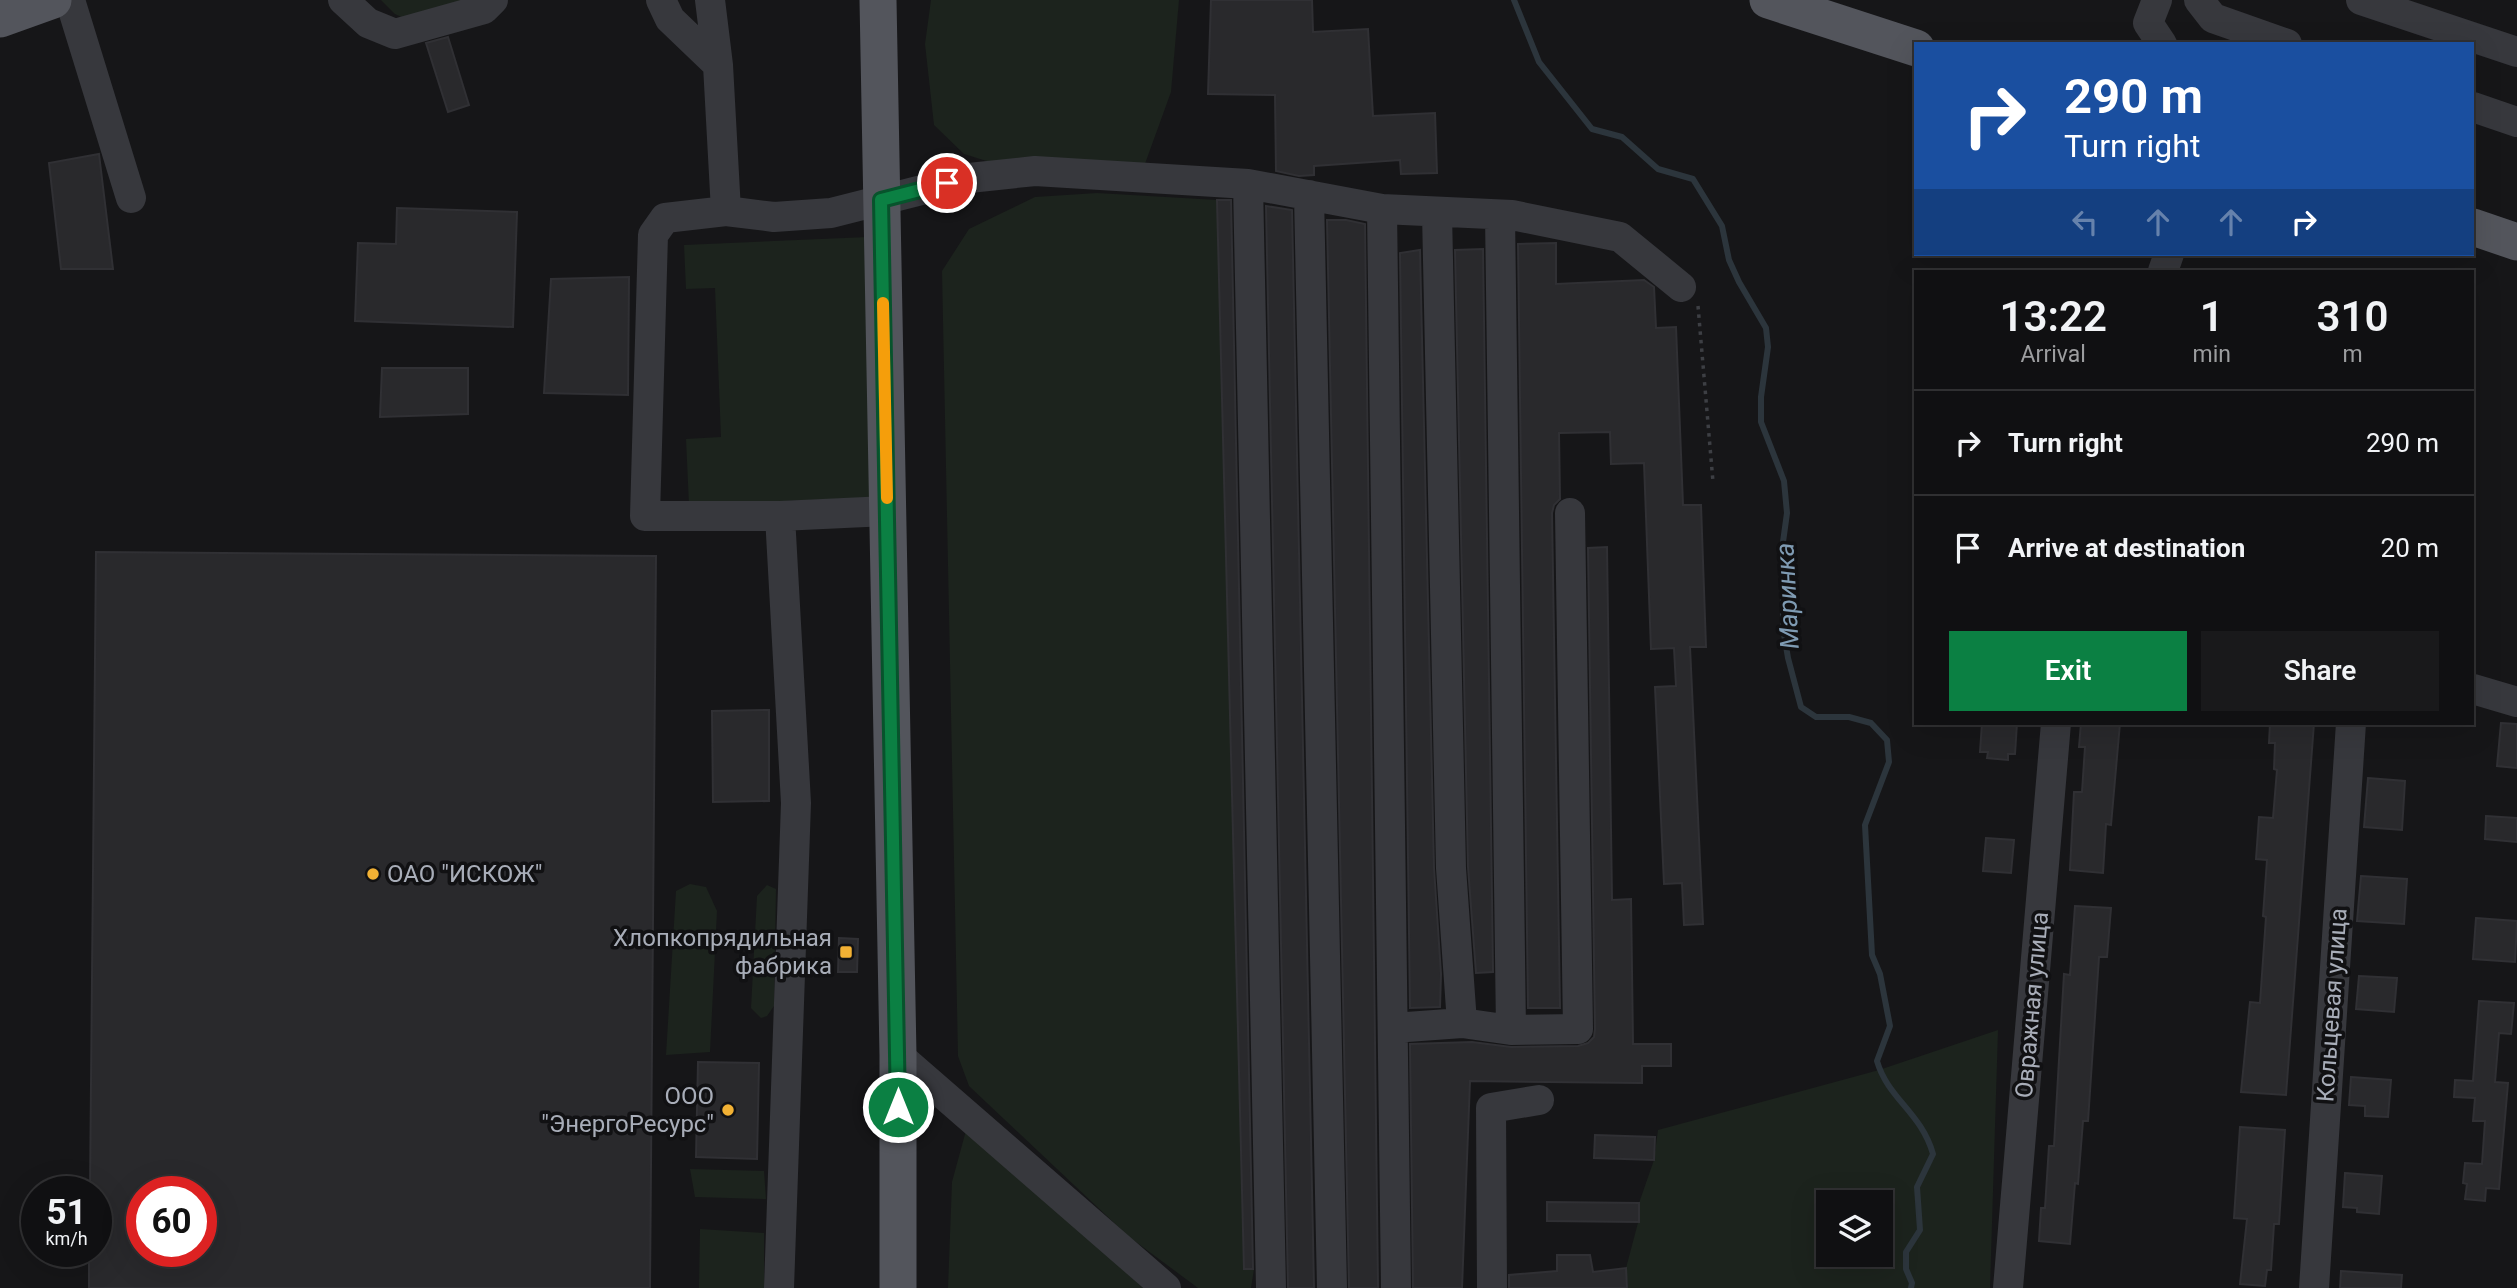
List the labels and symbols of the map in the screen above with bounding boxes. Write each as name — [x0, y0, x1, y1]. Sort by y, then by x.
pin — [917, 153, 977, 213]
water label: Маринка — [1769, 542, 1805, 650]
place label: ОАО "ИСКОЖ" — [387, 860, 542, 888]
marker: ОАО "ИСКОЖ" — [365, 866, 381, 882]
street label: Кольцевая улица — [2311, 907, 2353, 1103]
street label: Овражная улица — [2010, 911, 2054, 1099]
place label: Хлопкопрядильная фабрика — [613, 924, 832, 980]
marker: Хлопкопрядильная фабрика — [838, 944, 854, 960]
position arrow — [861, 1070, 935, 1144]
place label: ООО "ЭнергоРесурс" — [541, 1082, 714, 1138]
marker: ООО "ЭнергоРесурс" — [720, 1102, 736, 1118]
speed limit sign: 60 — [126, 1176, 217, 1267]

